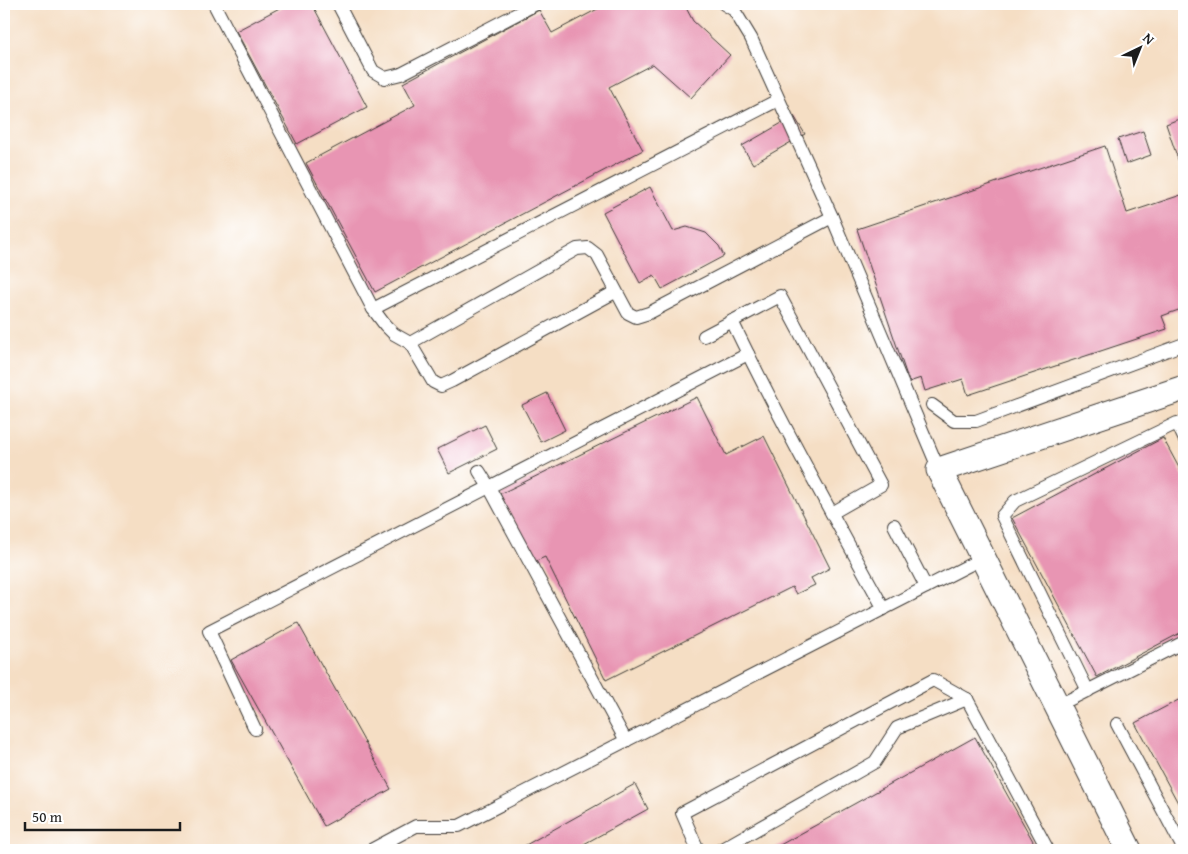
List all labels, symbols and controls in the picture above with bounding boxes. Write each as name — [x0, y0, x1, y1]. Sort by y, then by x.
north arrow — [1116, 22, 1166, 72]
text: N — [1139, 28, 1160, 49]
scale bar — [25, 799, 180, 831]
text: 50 m — [32, 806, 63, 827]

